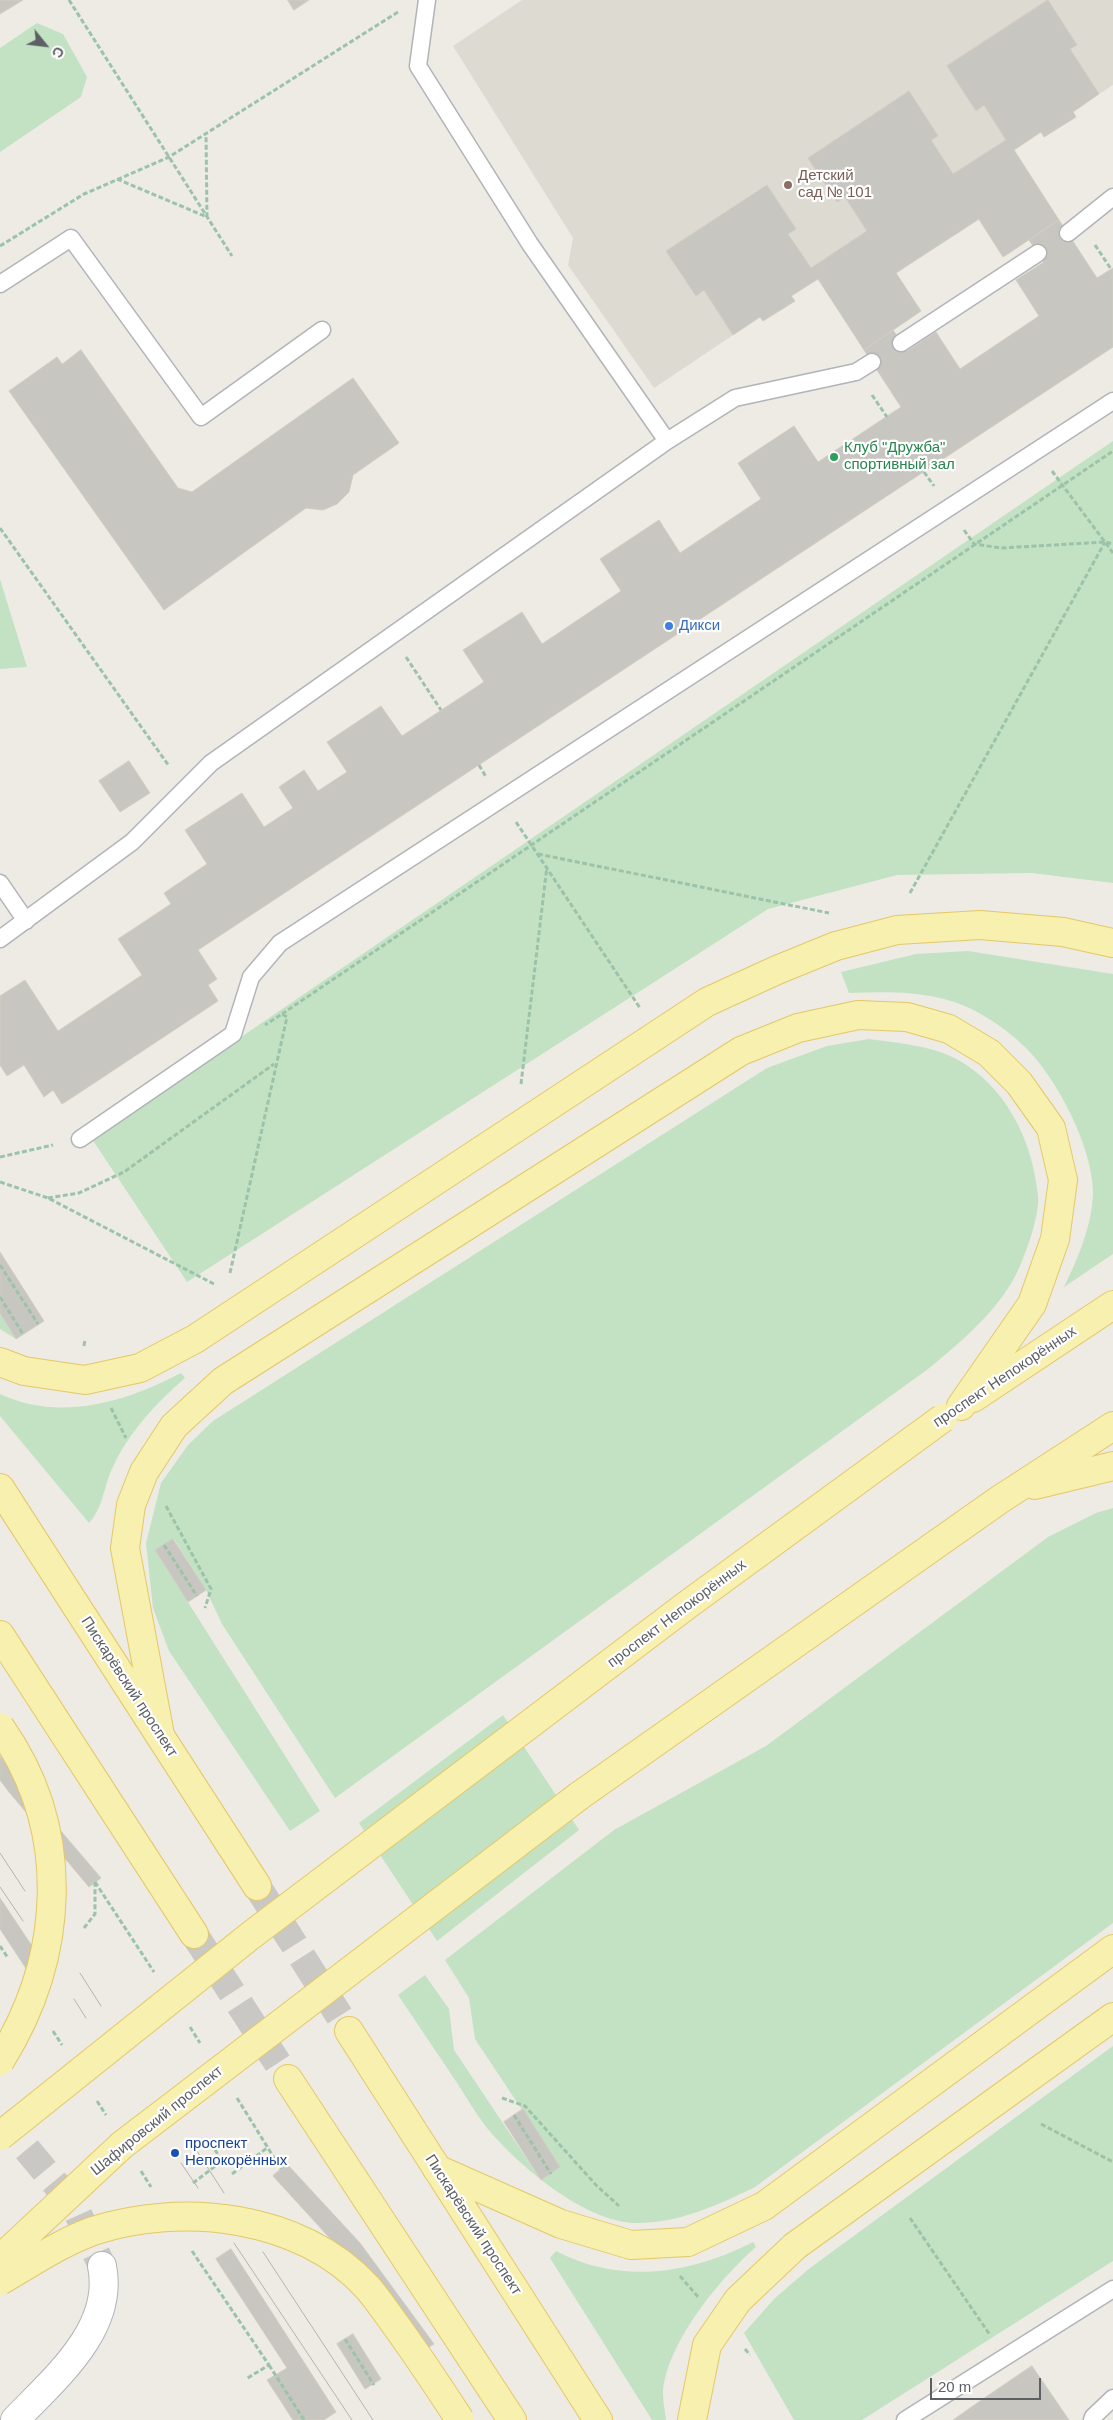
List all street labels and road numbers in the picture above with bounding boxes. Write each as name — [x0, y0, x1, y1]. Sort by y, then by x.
street label: проспект Непокорённых — [930, 1322, 1080, 1432]
street label: проспект Непокорённых — [604, 1556, 750, 1672]
street label: Пискарёвский проспект — [77, 1613, 181, 1761]
street label: Шафировский проспект — [87, 2062, 227, 2180]
street label: Пискарёвский проспект — [421, 2151, 525, 2299]

